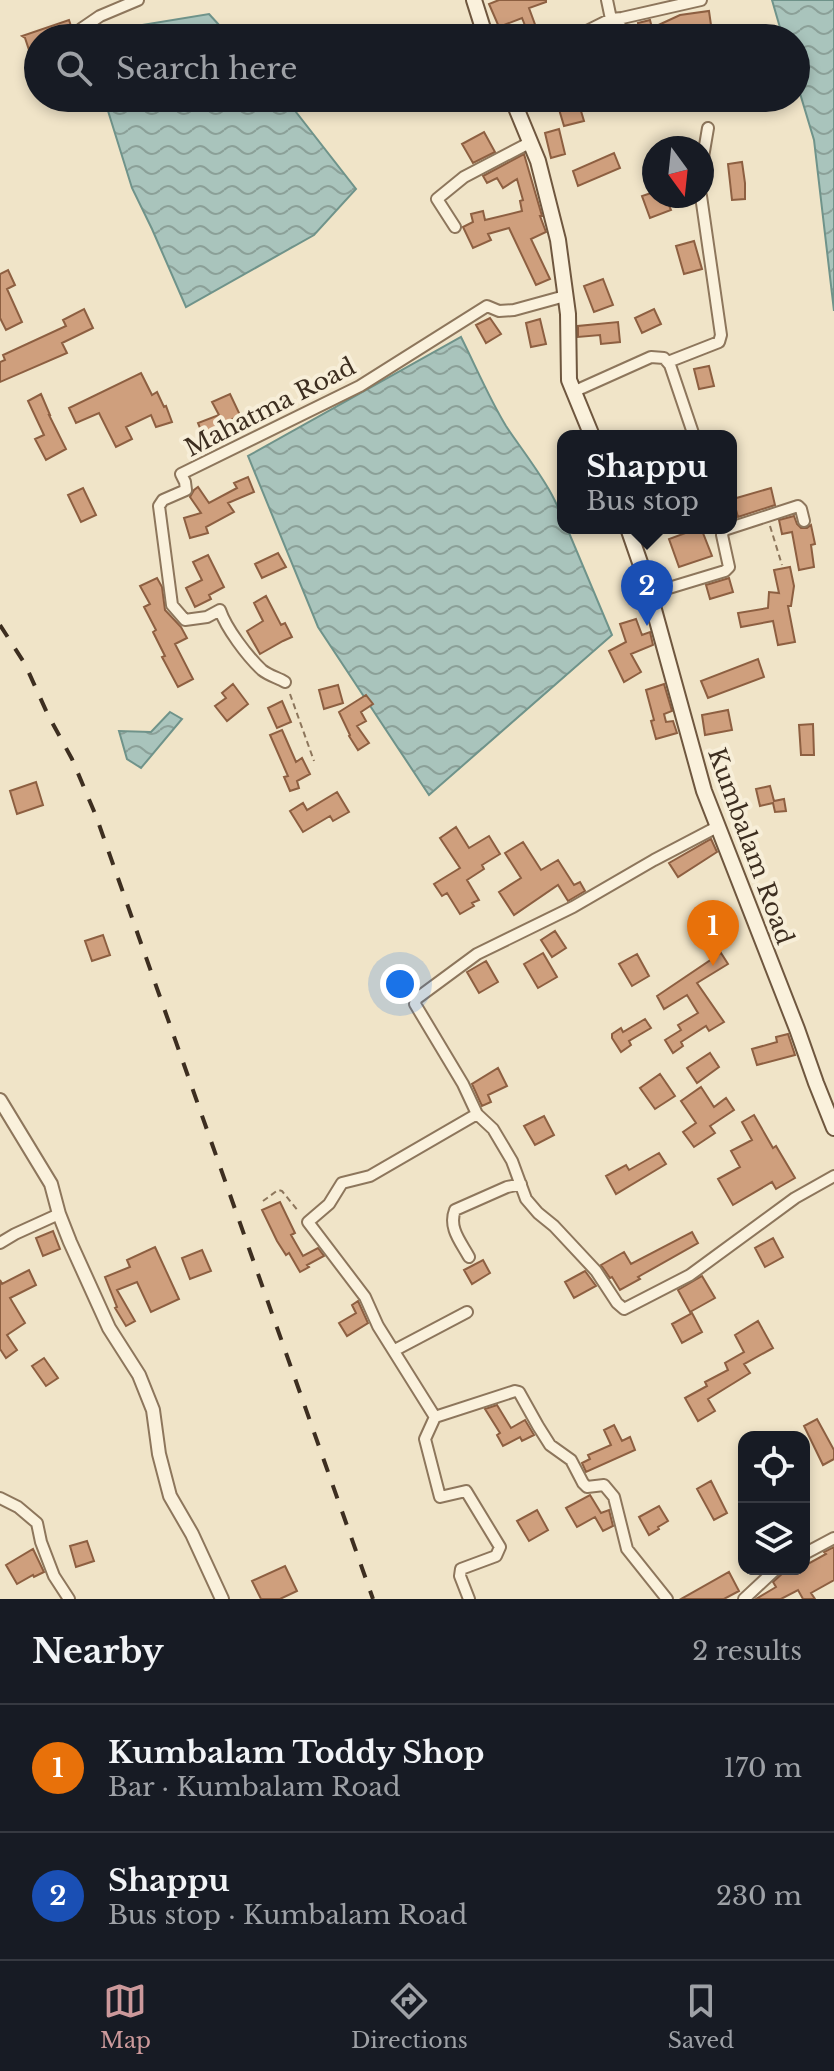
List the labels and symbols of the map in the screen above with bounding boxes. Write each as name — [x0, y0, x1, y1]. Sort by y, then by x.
north arrow — [642, 136, 714, 208]
street label: Mahatma Road — [180, 351, 360, 463]
pin: 2 — [621, 560, 673, 626]
street label: Kumbalam Road — [702, 744, 800, 948]
pin: 1 — [687, 900, 739, 966]
your location — [380, 964, 420, 1004]

